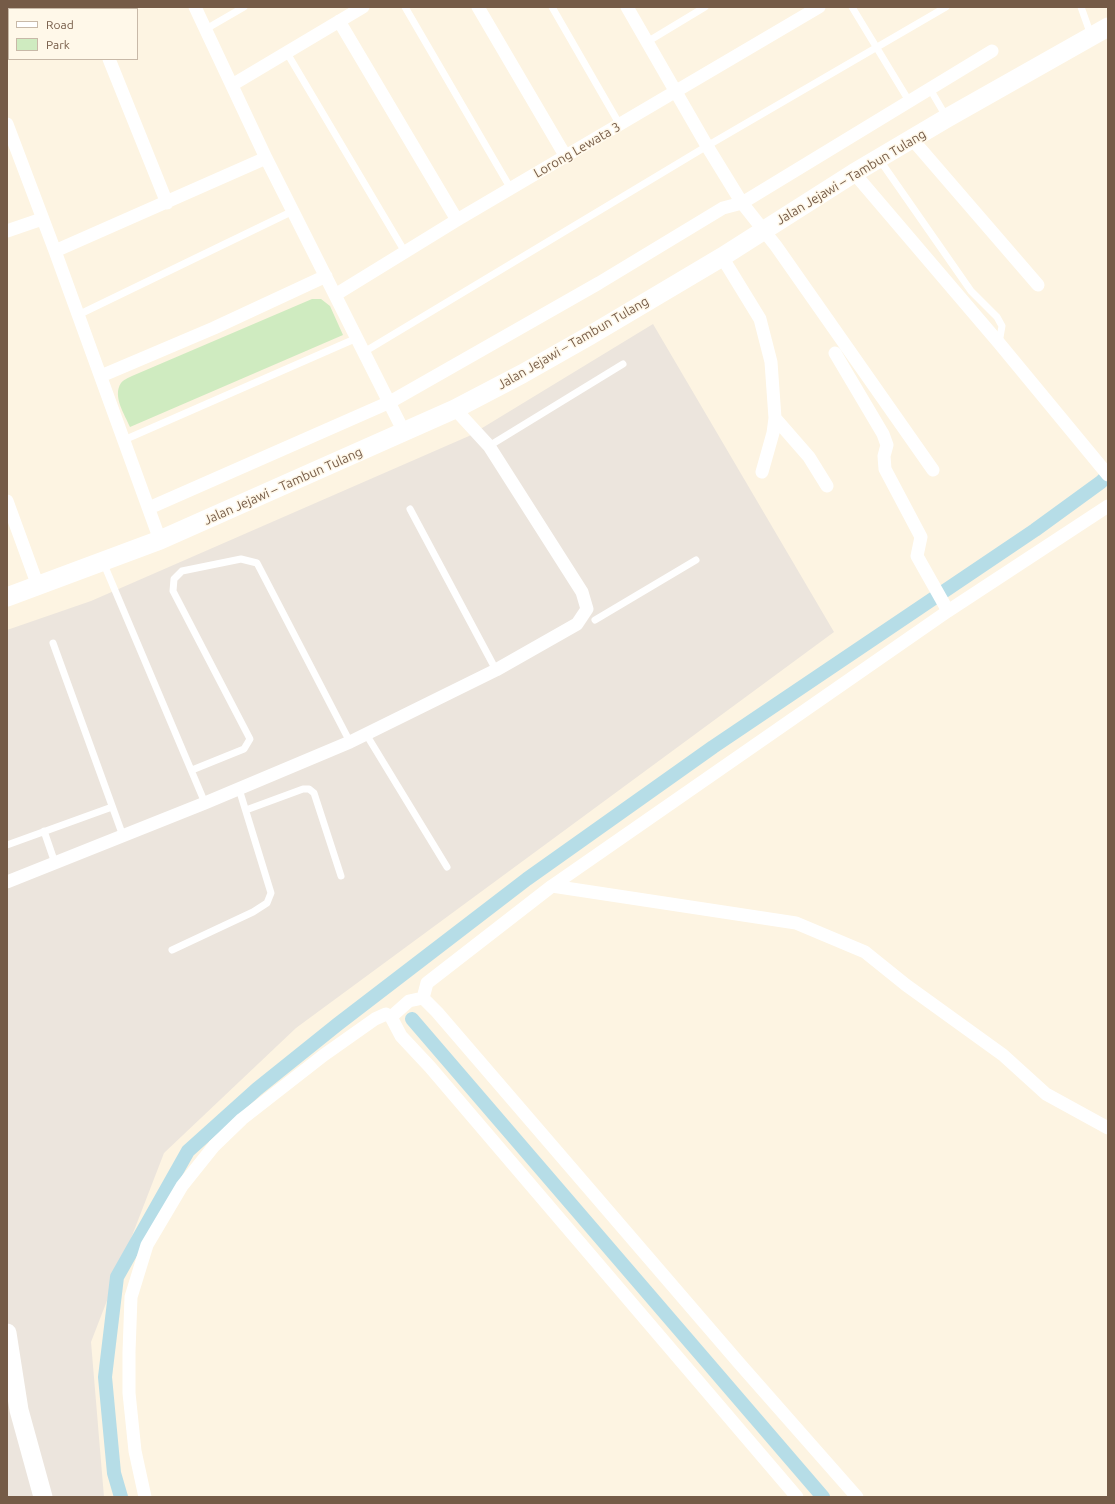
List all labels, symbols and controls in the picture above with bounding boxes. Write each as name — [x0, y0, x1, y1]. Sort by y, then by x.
legend — [8, 8, 138, 60]
text: Road — [46, 18, 74, 31]
text: Park — [46, 38, 70, 51]
street label: Lorong Lewata 3 — [531, 119, 623, 181]
street label: Jalan Jejawi – Tambun Tulang — [773, 126, 929, 228]
street label: Jalan Jejawi – Tambun Tulang — [495, 293, 651, 393]
street label: Jalan Jejawi – Tambun Tulang — [201, 444, 365, 528]

